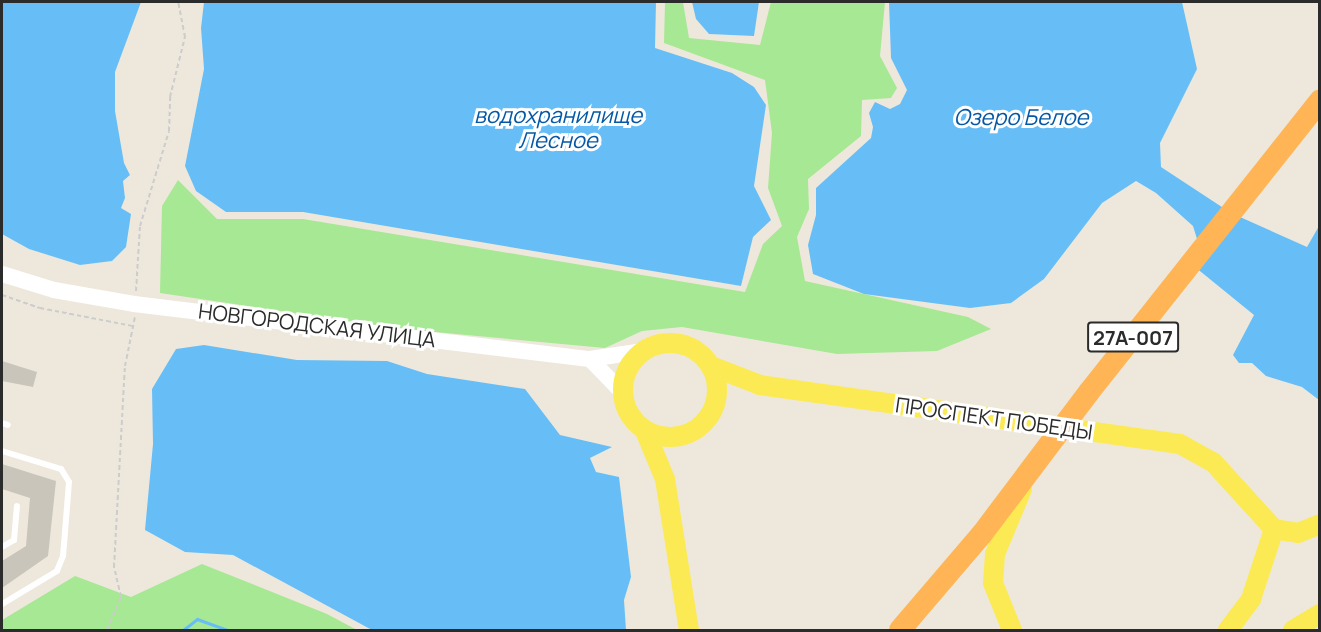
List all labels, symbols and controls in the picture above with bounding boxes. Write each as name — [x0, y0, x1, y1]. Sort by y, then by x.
water label: водохранилище Лесное — [474, 102, 642, 154]
water label: Озеро Белое — [954, 105, 1088, 131]
street label: НОВГОРОДСКАЯ УЛИЦА — [197, 298, 437, 352]
road number: 27А-007 — [1086, 320, 1180, 354]
street label: ПРОСПЕКТ ПОБЕДЫ — [893, 392, 1095, 444]

